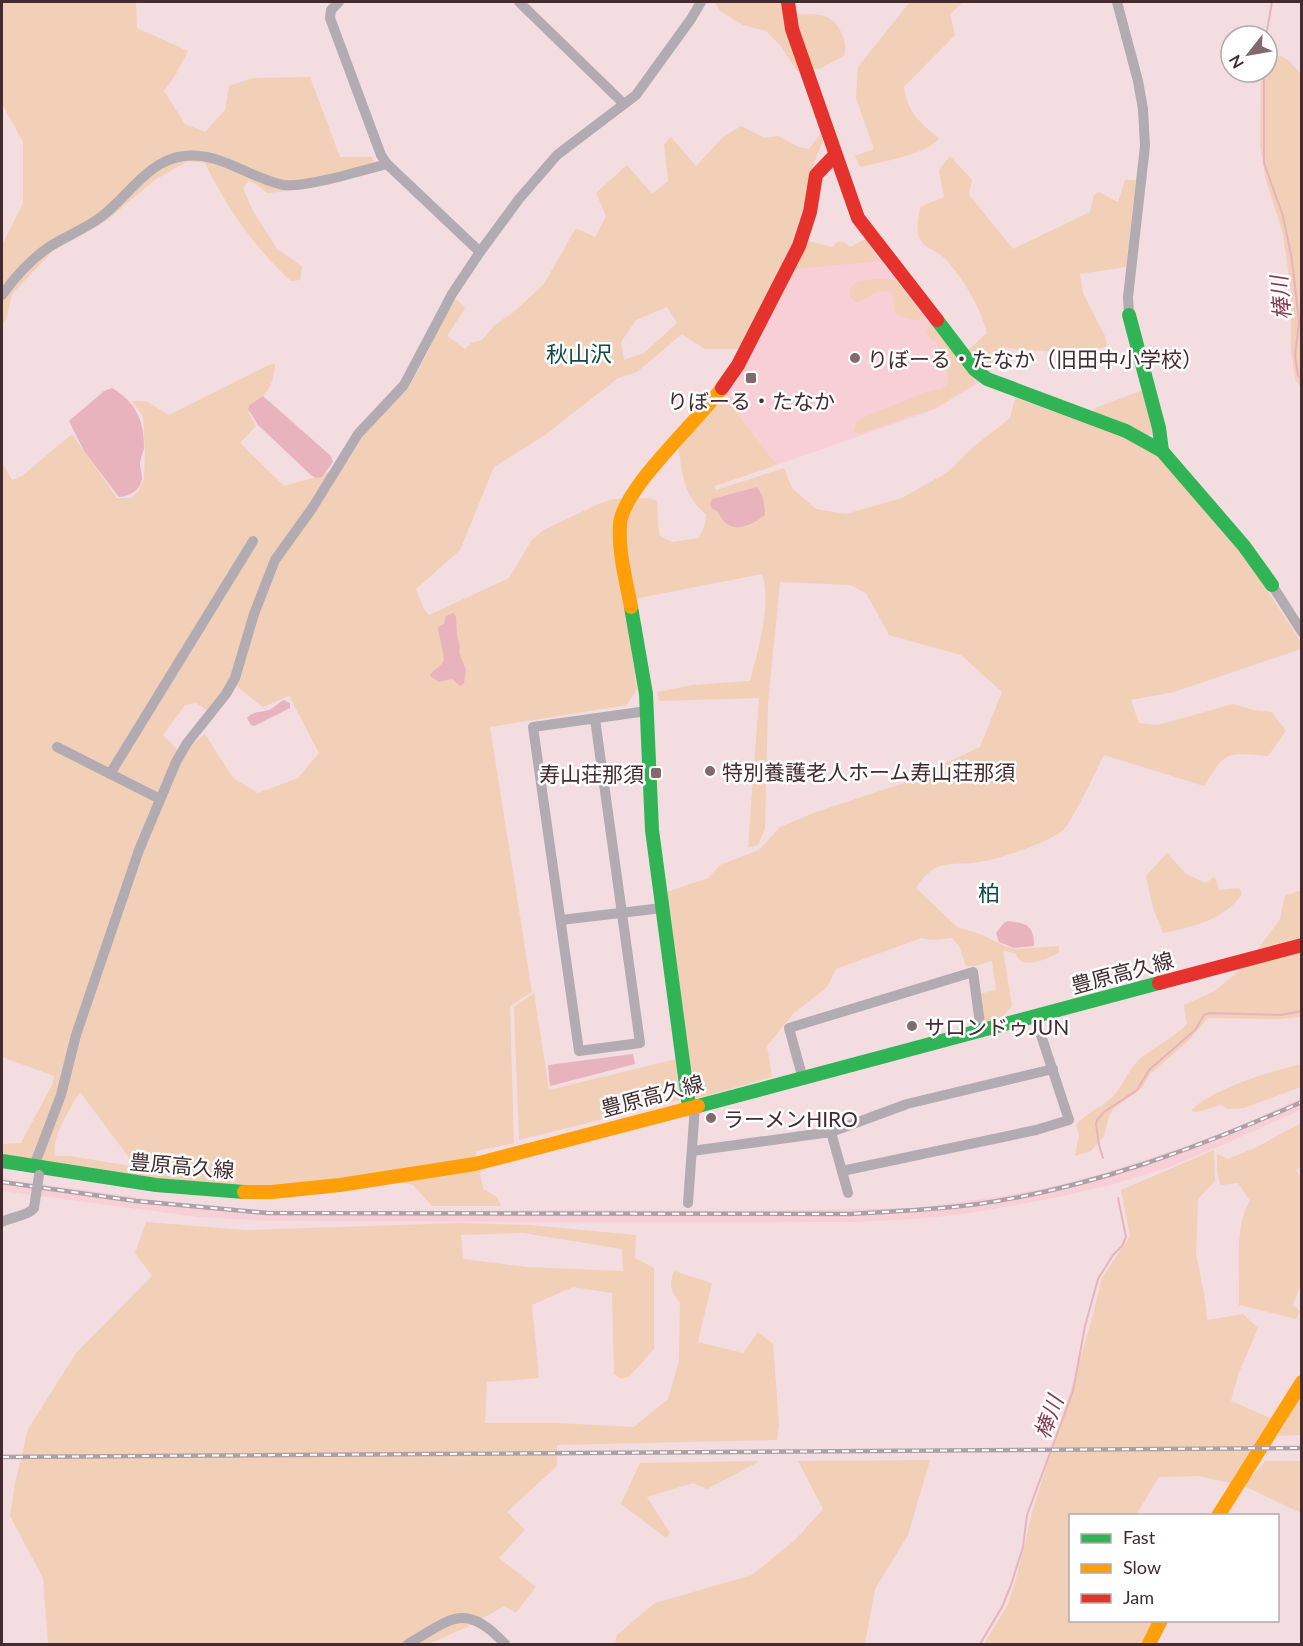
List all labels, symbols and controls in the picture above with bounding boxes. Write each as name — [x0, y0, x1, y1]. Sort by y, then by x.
north arrow — [1219, 24, 1279, 84]
text: N — [1224, 52, 1247, 72]
water label: 棒川 — [1264, 273, 1295, 321]
district label: 秋山沢 — [546, 340, 612, 367]
place label: りぼーる・たなか（旧田中小学校） — [867, 346, 1203, 371]
marker: りぼーる・たなか（旧田中小学校） — [848, 351, 862, 365]
marker: りぼーる・たなか — [744, 371, 758, 385]
place label: りぼーる・たなか — [667, 388, 835, 413]
place label: 特別養護老人ホーム寿山荘那須 — [722, 759, 1015, 784]
place label: 寿山荘那須 — [539, 761, 644, 786]
marker: 特別養護老人ホーム寿山荘那須 — [703, 764, 717, 778]
marker: 寿山荘那須 — [649, 766, 663, 780]
district label: 柏 — [978, 879, 1000, 906]
street label: 豊原高久線 — [1068, 946, 1176, 998]
place label: サロンドゥJUN — [924, 1014, 1069, 1039]
marker: サロンドゥJUN — [905, 1019, 919, 1033]
street label: 豊原高久線 — [598, 1069, 706, 1121]
place label: ラーメンHIRO — [723, 1106, 858, 1131]
marker: ラーメンHIRO — [704, 1111, 718, 1125]
street label: 豊原高久線 — [129, 1148, 235, 1182]
water label: 棒川 — [1028, 1390, 1069, 1442]
legend — [1069, 1514, 1279, 1622]
text: Fast — [1123, 1526, 1156, 1548]
text: Slow — [1123, 1556, 1161, 1578]
text: Jam — [1123, 1586, 1154, 1608]

